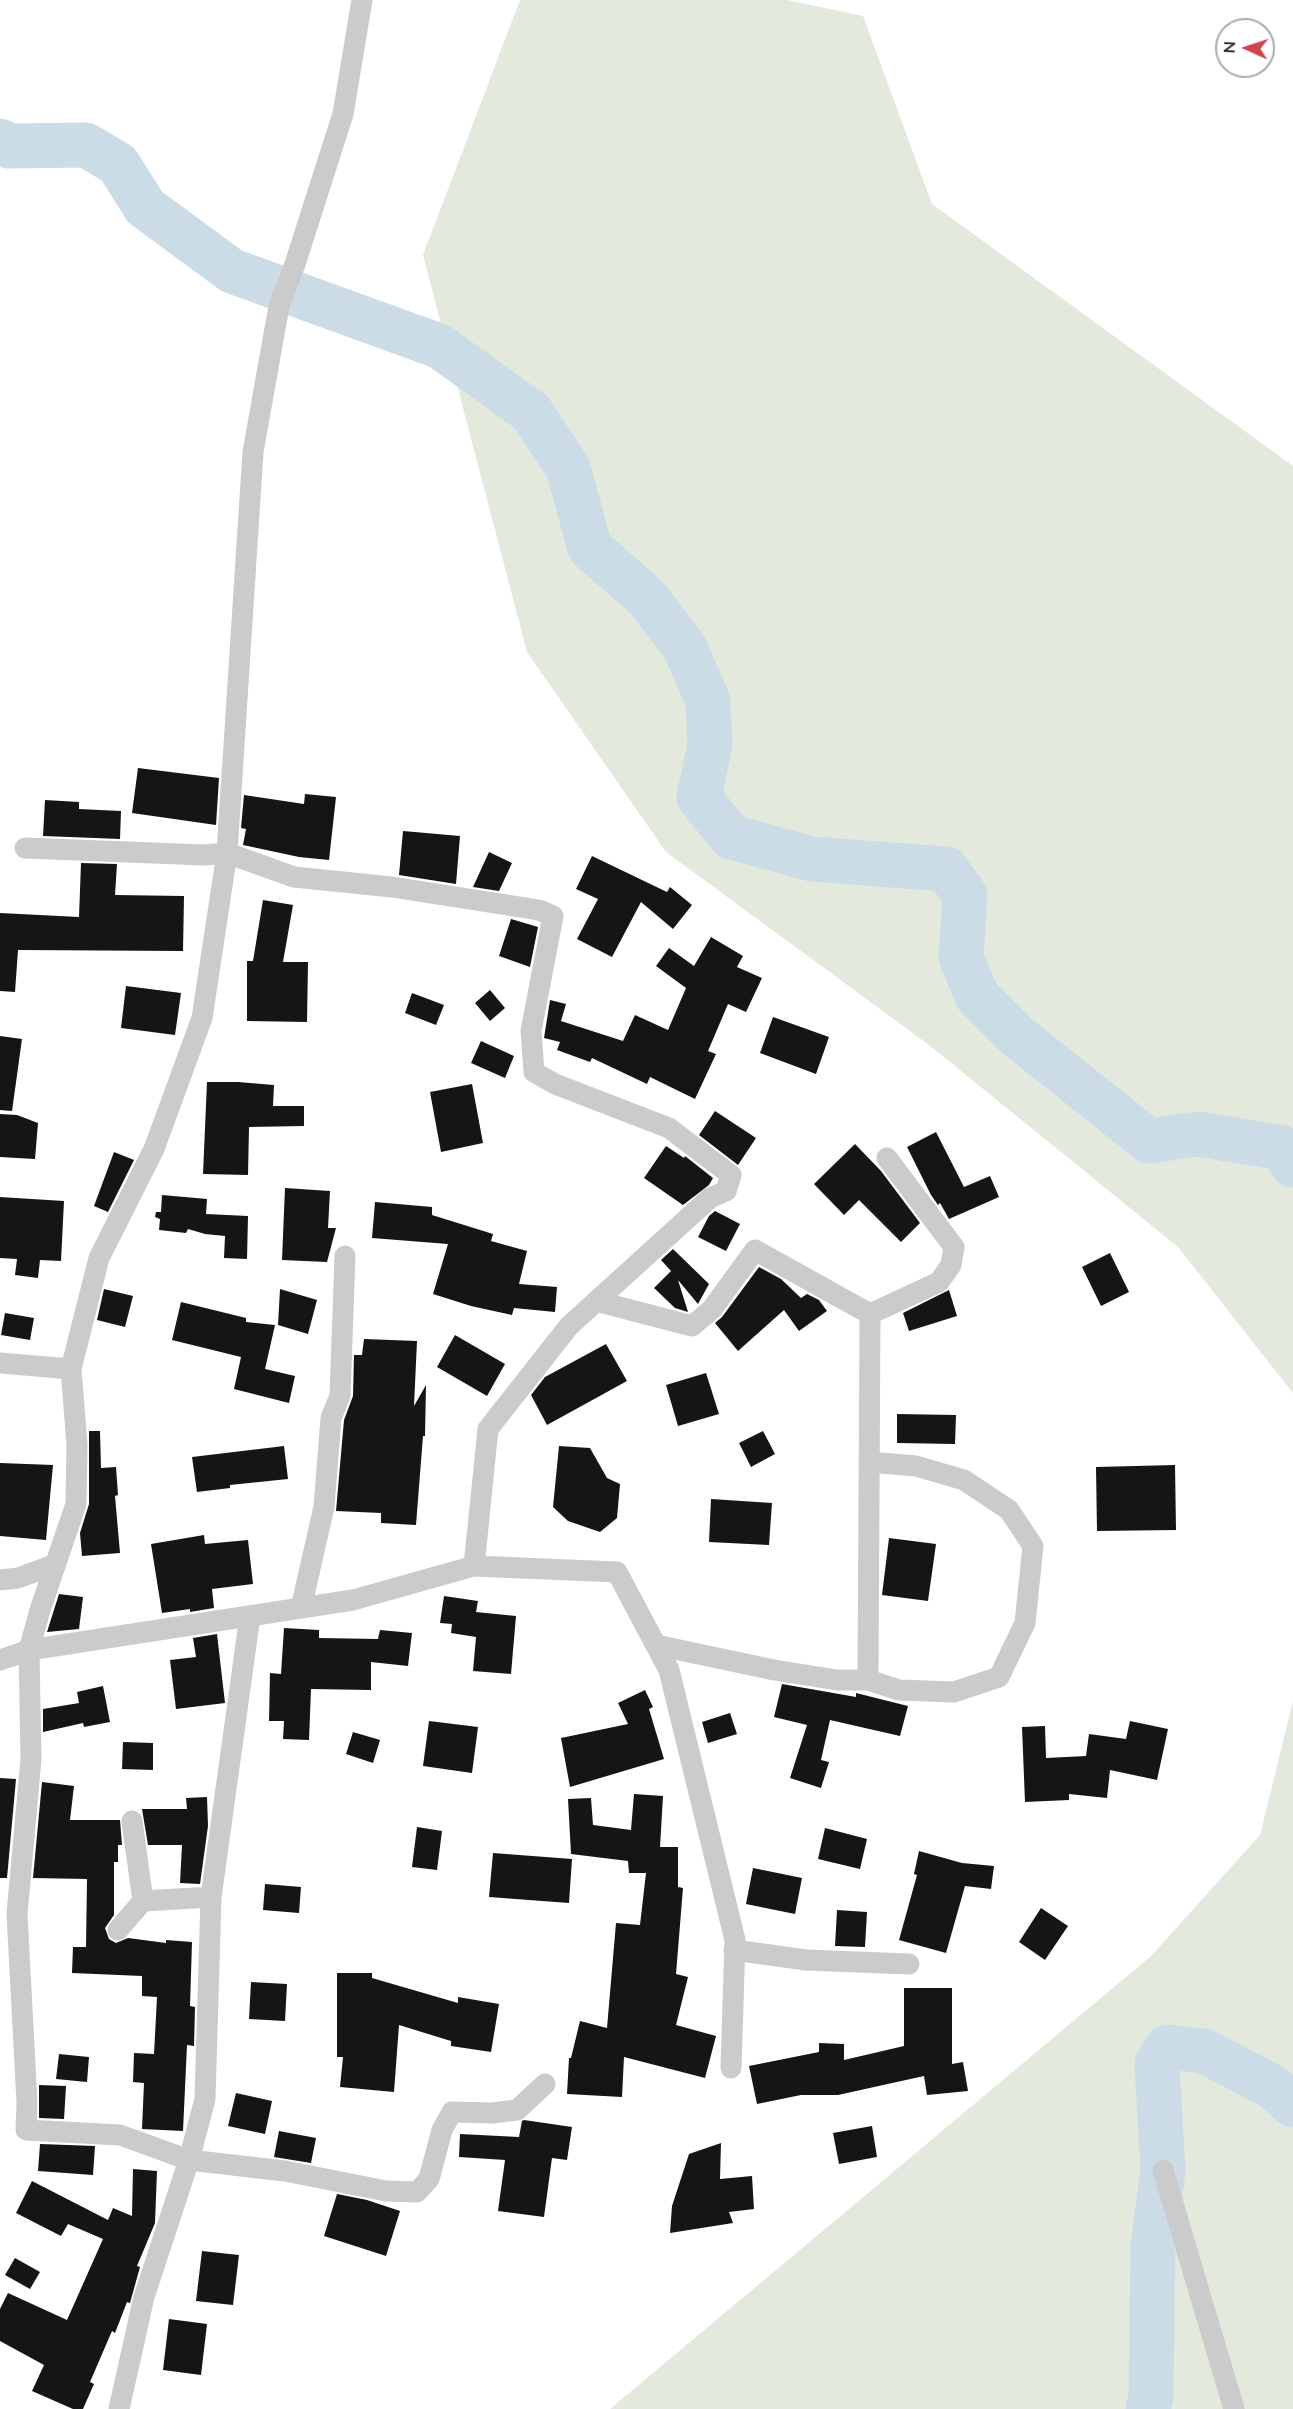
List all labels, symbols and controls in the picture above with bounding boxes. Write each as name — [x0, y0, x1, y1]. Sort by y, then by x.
north arrow — [1215, 18, 1275, 78]
text: N — [1219, 40, 1238, 54]

